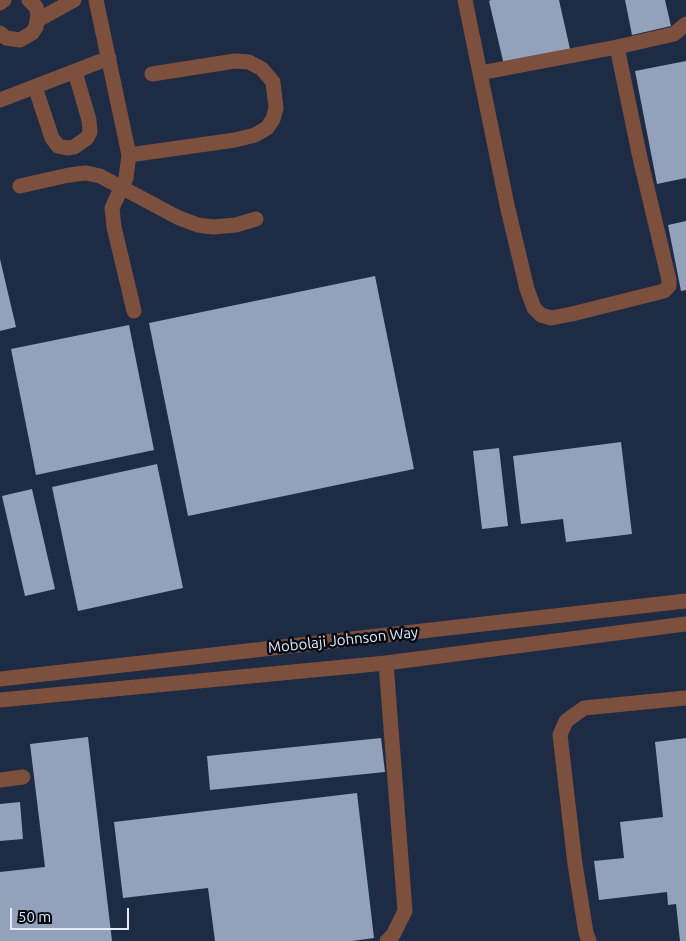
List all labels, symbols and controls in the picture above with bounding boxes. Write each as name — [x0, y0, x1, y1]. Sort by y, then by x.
street label: Mobolaji Johnson Way — [267, 623, 419, 657]
scale bar — [12, 898, 131, 930]
text: 50 m — [18, 908, 51, 925]

